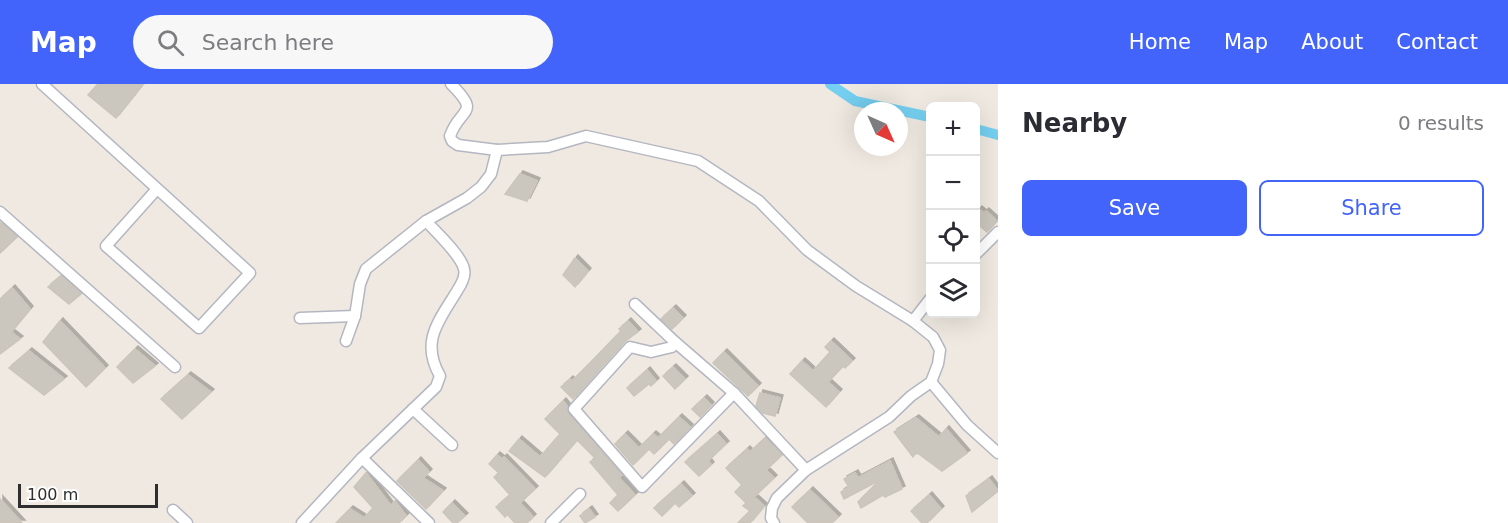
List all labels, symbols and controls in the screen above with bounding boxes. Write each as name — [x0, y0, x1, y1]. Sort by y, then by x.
search box — [133, 15, 553, 69]
text: Map — [30, 26, 97, 59]
icon: search — [154, 26, 187, 59]
text: Search here — [202, 30, 334, 55]
text: Home — [1129, 30, 1191, 54]
text: Map — [1224, 30, 1268, 54]
text: About — [1301, 30, 1363, 54]
text: Contact — [1396, 30, 1478, 54]
north arrow — [854, 102, 908, 156]
map controls — [926, 102, 980, 318]
button: + — [926, 102, 980, 156]
text: Nearby — [1022, 108, 1127, 138]
text: 0 results — [1398, 111, 1484, 135]
button: − — [926, 156, 980, 210]
button: Save — [1022, 180, 1247, 236]
button: Share — [1259, 180, 1484, 236]
button: locate — [926, 210, 980, 264]
button: layers — [926, 264, 980, 318]
scale bar — [18, 481, 158, 508]
text: 100 m — [27, 485, 78, 504]

